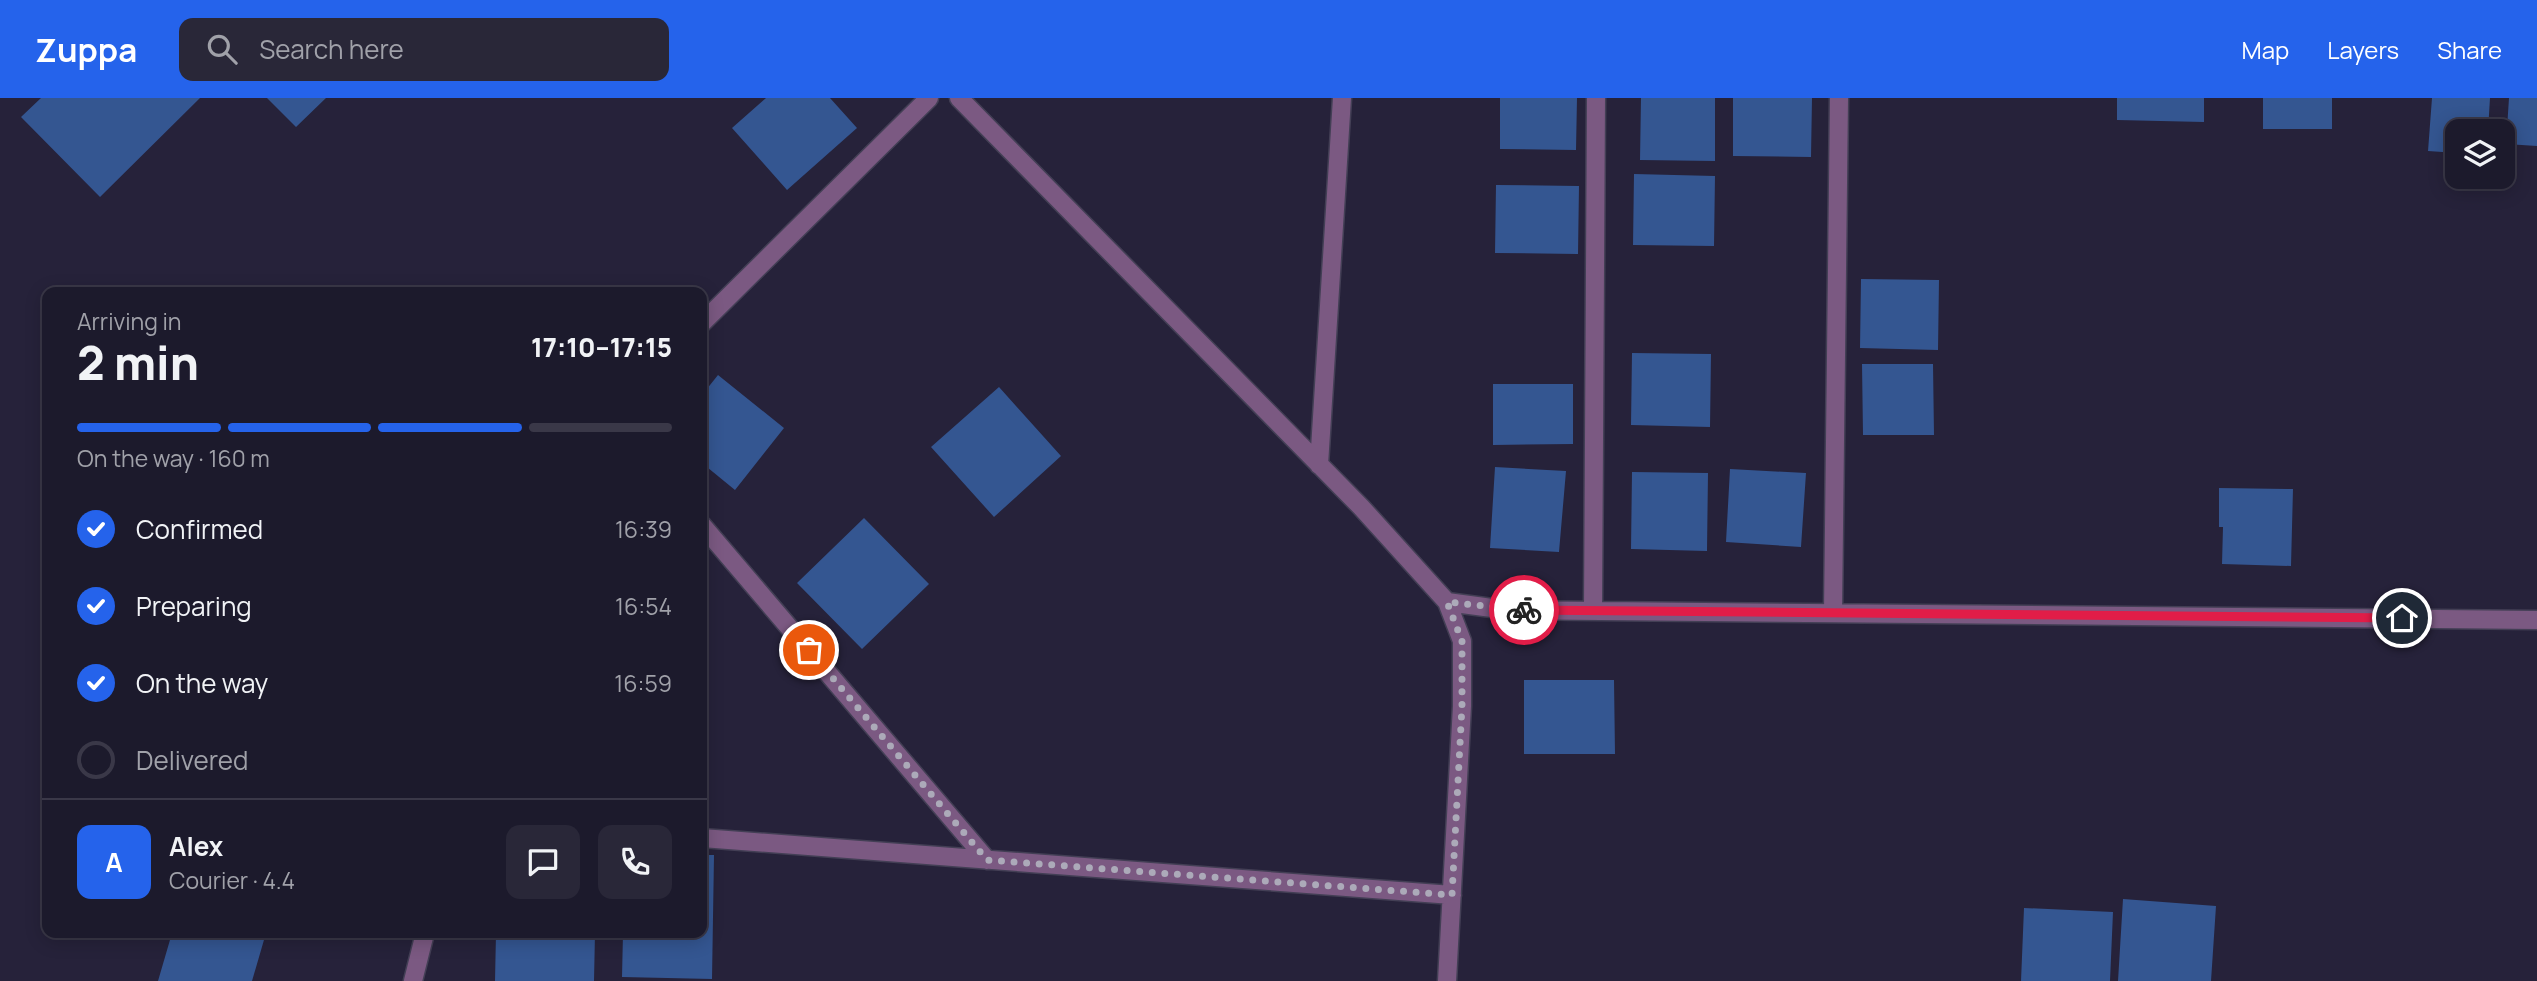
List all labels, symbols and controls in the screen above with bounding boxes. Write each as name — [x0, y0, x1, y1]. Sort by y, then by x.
search box — [179, 18, 669, 81]
text: Zuppa — [35, 27, 137, 72]
icon: search — [203, 30, 241, 68]
text: Search here — [259, 31, 404, 67]
text: Map — [2242, 33, 2289, 66]
text: Layers — [2327, 33, 2399, 66]
text: Share — [2437, 33, 2502, 66]
map controls — [2445, 119, 2515, 189]
button: layers — [2445, 119, 2515, 189]
text: Arriving in — [77, 305, 182, 337]
text: 17:10–17:15 — [531, 329, 672, 365]
text: 2 min — [77, 331, 199, 394]
text: On the way · 160 m — [77, 442, 270, 474]
icon: check — [77, 510, 115, 548]
text: Confirmed — [136, 511, 263, 547]
text: 16:39 — [615, 513, 672, 545]
courier — [1489, 575, 1559, 645]
icon: check — [77, 587, 115, 625]
text: Preparing — [136, 588, 252, 624]
pin — [2372, 588, 2432, 648]
text: 16:54 — [615, 590, 672, 622]
icon: bike — [1505, 591, 1543, 629]
icon: home — [2383, 599, 2421, 637]
pin — [779, 620, 839, 680]
icon: bag — [790, 631, 828, 669]
icon: check — [77, 664, 115, 702]
text: On the way — [136, 665, 268, 701]
text: 16:59 — [614, 667, 672, 699]
text: Delivered — [136, 742, 248, 778]
button: chat — [506, 825, 580, 899]
button: phone — [598, 825, 672, 899]
text: Alex — [169, 828, 223, 864]
text: A — [105, 844, 123, 880]
text: Courier · 4.4 — [169, 864, 295, 896]

